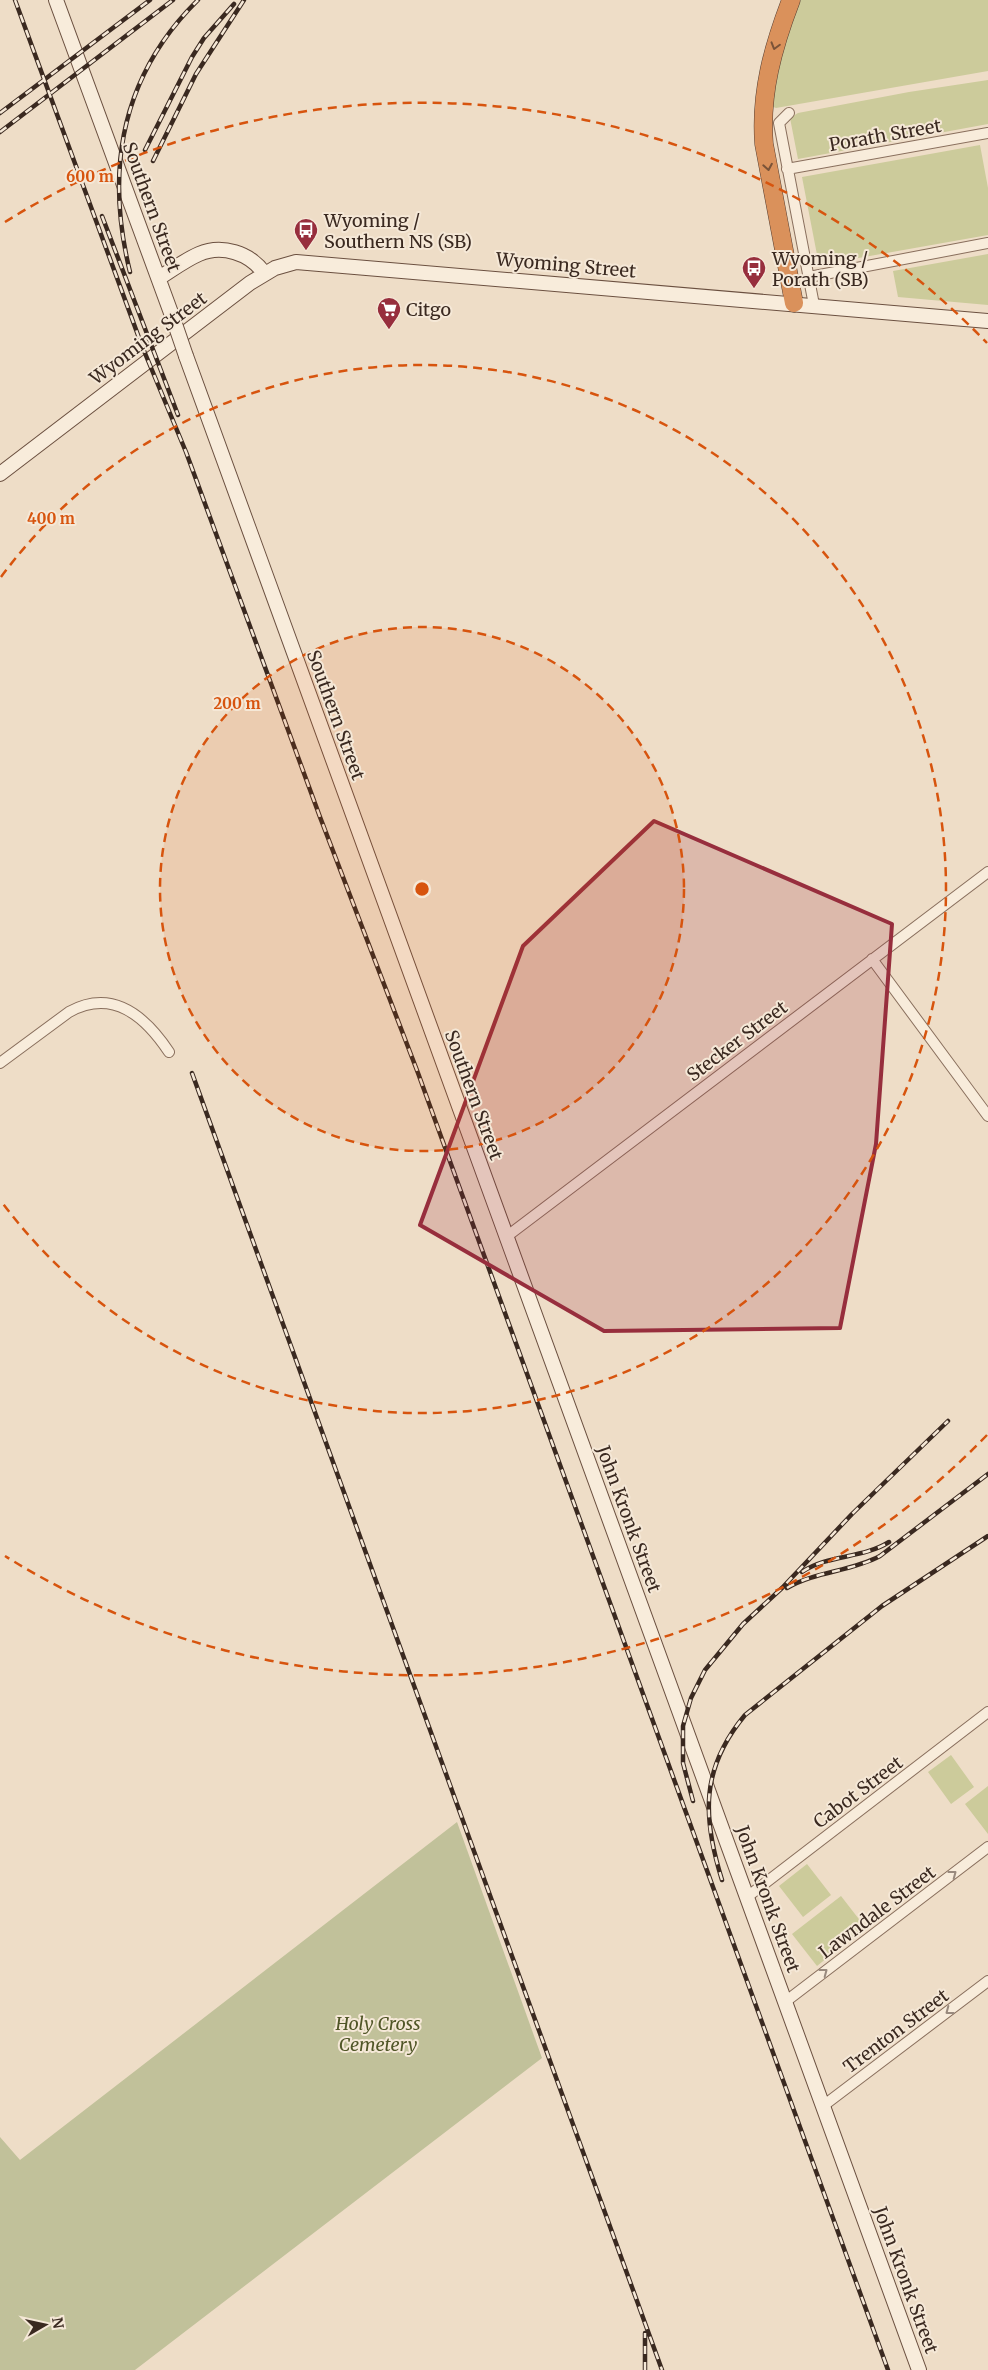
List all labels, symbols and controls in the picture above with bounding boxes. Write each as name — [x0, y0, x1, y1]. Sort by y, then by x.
one-way arrow — [770, 41, 780, 50]
street label: Porath Street — [827, 114, 943, 156]
street label: Southern Street — [118, 139, 186, 275]
one-way arrow — [763, 163, 773, 171]
text: 600 m — [66, 167, 114, 186]
place label: Wyoming / Southern NS (SB) — [323, 209, 472, 253]
bus stop icon: Wyoming / Southern NS (SB) — [293, 217, 319, 251]
street label: Wyoming Street — [494, 247, 637, 283]
place label: Wyoming / Porath (SB) — [771, 247, 869, 291]
bus stop icon: Wyoming / Porath (SB) — [741, 255, 767, 289]
street label: Wyoming Street — [84, 287, 211, 390]
supermarket icon: Citgo — [376, 296, 402, 330]
place label: Citgo — [406, 298, 451, 321]
text: 400 m — [27, 509, 75, 528]
street label: Southern Street — [302, 647, 370, 783]
text: 200 m — [213, 694, 261, 713]
centre of rings — [413, 880, 431, 898]
street label: Stecker Street — [682, 996, 792, 1086]
street label: Southern Street — [440, 1027, 508, 1163]
street label: John Kronk Street — [591, 1441, 666, 1596]
street label: Cabot Street — [809, 1751, 907, 1833]
street label: John Kronk Street — [730, 1821, 805, 1976]
street label: Lawndale Street — [814, 1861, 940, 1963]
one-way arrow — [947, 1871, 956, 1879]
one-way arrow — [818, 1969, 828, 1978]
street label: Trenton Street — [839, 1984, 953, 2078]
one-way arrow — [946, 2005, 955, 2013]
park label: Holy Cross Cemetery — [335, 2012, 420, 2056]
street label: John Kronk Street — [868, 2202, 943, 2357]
north arrow — [20, 2300, 70, 2350]
text: N — [48, 2316, 68, 2330]

